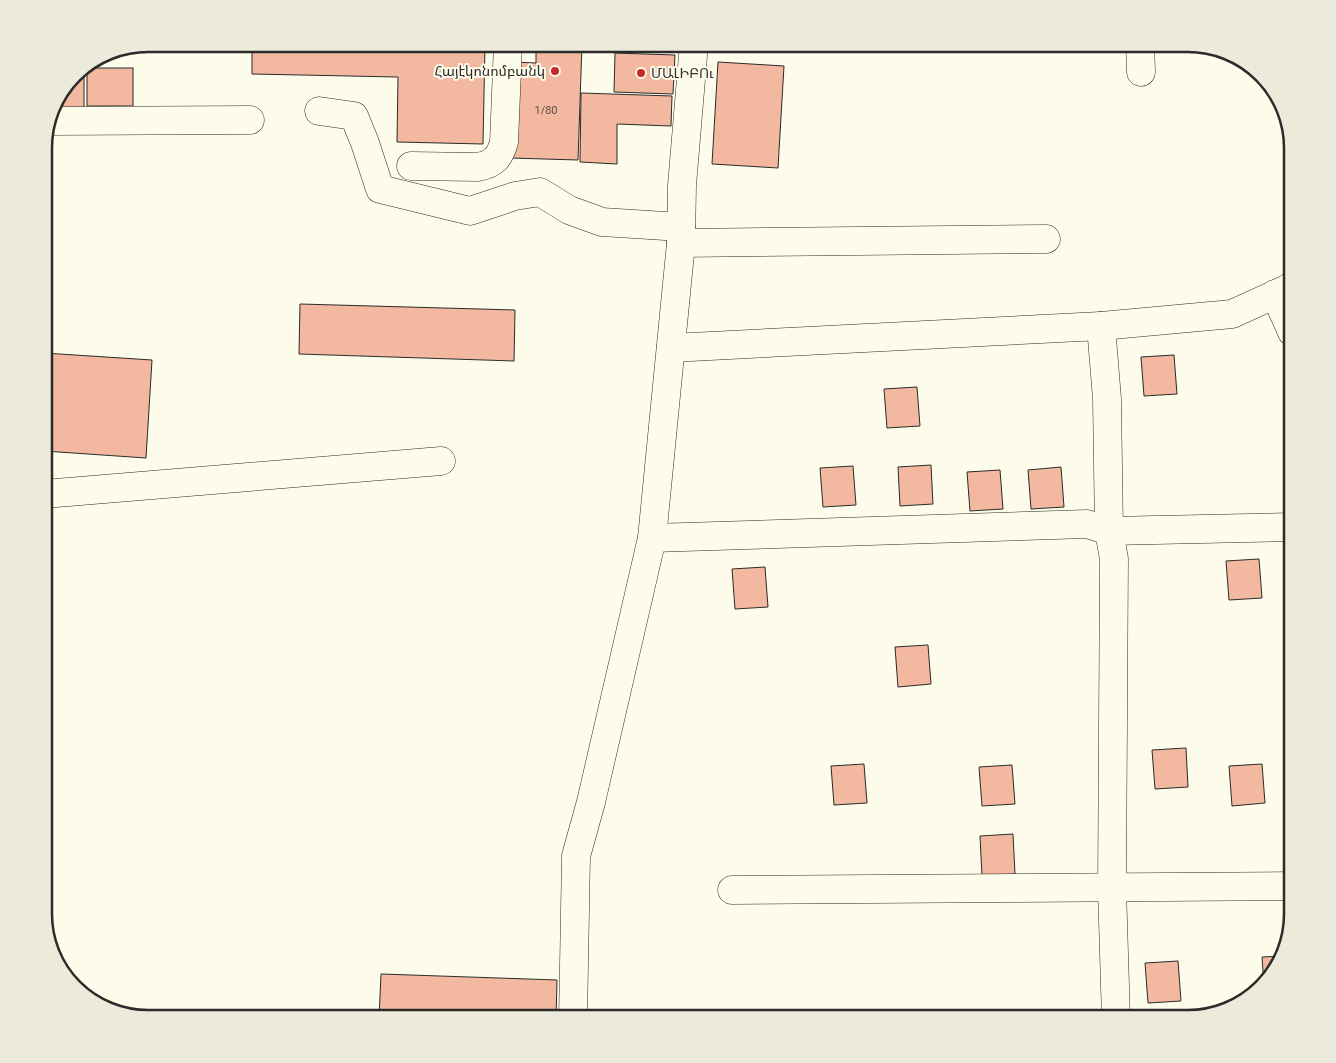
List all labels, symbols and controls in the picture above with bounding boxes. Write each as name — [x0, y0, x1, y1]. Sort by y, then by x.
place label: Հայէկոնոմբանկ — [435, 63, 545, 79]
marker: Հայէկոնոմբանկ — [549, 65, 561, 77]
place label: ՄԱԼԻԲՈւ — [651, 65, 714, 81]
marker: ՄԱԼԻԲՈւ — [635, 67, 647, 79]
house number: 1/80 — [534, 104, 558, 117]

